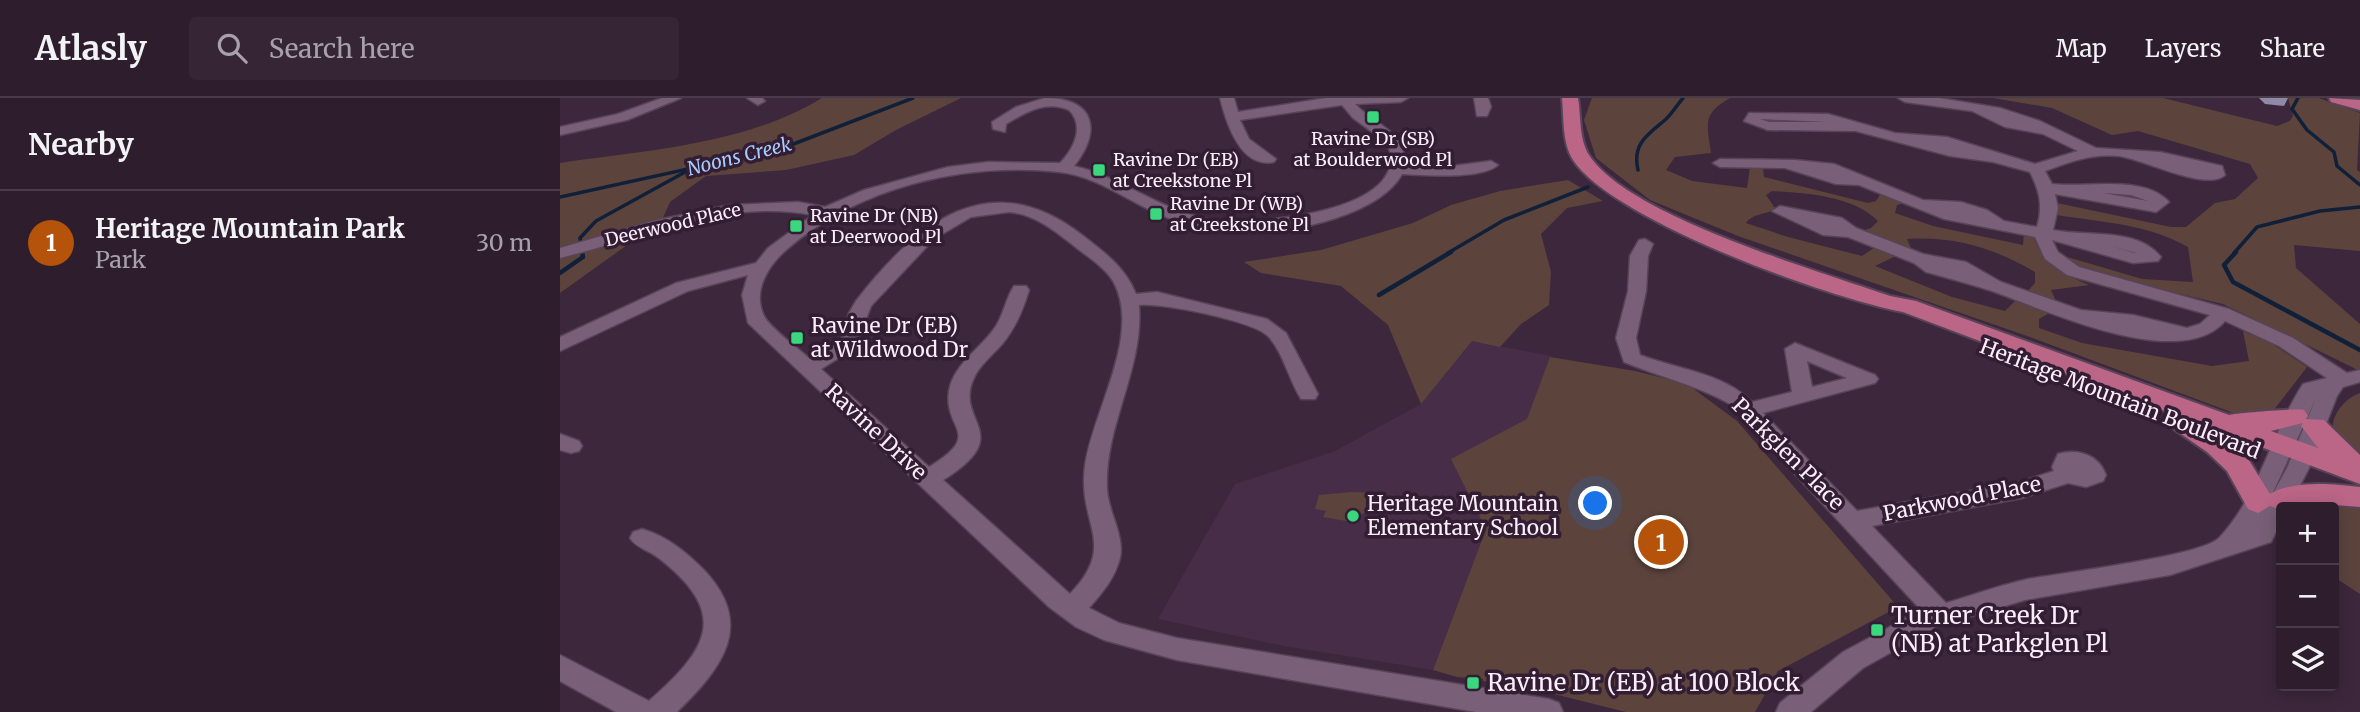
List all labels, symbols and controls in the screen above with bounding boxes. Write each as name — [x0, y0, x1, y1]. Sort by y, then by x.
search box — [189, 17, 679, 80]
text: Atlasly — [35, 28, 147, 69]
icon: search — [213, 29, 251, 67]
text: Search here — [269, 32, 415, 65]
text: Map — [2056, 33, 2107, 64]
text: Layers — [2145, 33, 2221, 64]
text: Share — [2259, 33, 2325, 64]
marker: Ravine Dr (SB) at Boulderwood Pl — [1365, 109, 1381, 125]
text: Nearby — [28, 125, 134, 163]
place label: Ravine Dr (SB) at Boulderwood Pl — [1294, 127, 1453, 171]
water label: Noons Creek — [684, 131, 794, 181]
place label: Ravine Dr (EB) at Creekstone Pl — [1113, 148, 1252, 192]
marker: Ravine Dr (EB) at Creekstone Pl — [1091, 162, 1107, 178]
place label: Ravine Dr (WB) at Creekstone Pl — [1170, 192, 1309, 236]
street label: Deerwood Place — [603, 198, 743, 251]
place label: Ravine Dr (NB) at Deerwood Pl — [810, 204, 942, 248]
marker: Ravine Dr (WB) at Creekstone Pl — [1148, 206, 1164, 222]
text: Heritage Mountain Park — [95, 212, 405, 245]
marker: Ravine Dr (NB) at Deerwood Pl — [788, 218, 804, 234]
text: 1 — [46, 228, 56, 257]
text: 30 m — [476, 228, 532, 257]
text: Park — [95, 245, 146, 274]
place label: Ravine Dr (EB) at Wildwood Dr — [811, 312, 968, 363]
marker: Ravine Dr (EB) at Wildwood Dr — [789, 330, 805, 346]
street label: Heritage Mountain Boulevard — [1976, 332, 2265, 465]
street label: Ravine Drive — [820, 378, 933, 485]
street label: Parkglen Place — [1727, 392, 1850, 515]
street label: Parkwood Place — [1881, 470, 2043, 527]
your location — [1578, 486, 1612, 520]
place label: Heritage Mountain Elementary School — [1367, 490, 1559, 541]
map controls — [2276, 502, 2339, 691]
button: + — [2276, 502, 2339, 565]
marker: Heritage Mountain Elementary School — [1345, 508, 1361, 524]
pin: 1 — [1638, 516, 1684, 568]
button: − — [2276, 565, 2339, 628]
place label: Turner Creek Dr (NB) at Parkglen Pl — [1891, 600, 2108, 659]
marker: Turner Creek Dr (NB) at Parkglen Pl — [1869, 622, 1885, 638]
button: layers — [2276, 628, 2339, 691]
place label: Ravine Dr (EB) at 100 Block — [1487, 667, 1801, 698]
marker: Ravine Dr (EB) at 100 Block — [1465, 675, 1481, 691]

